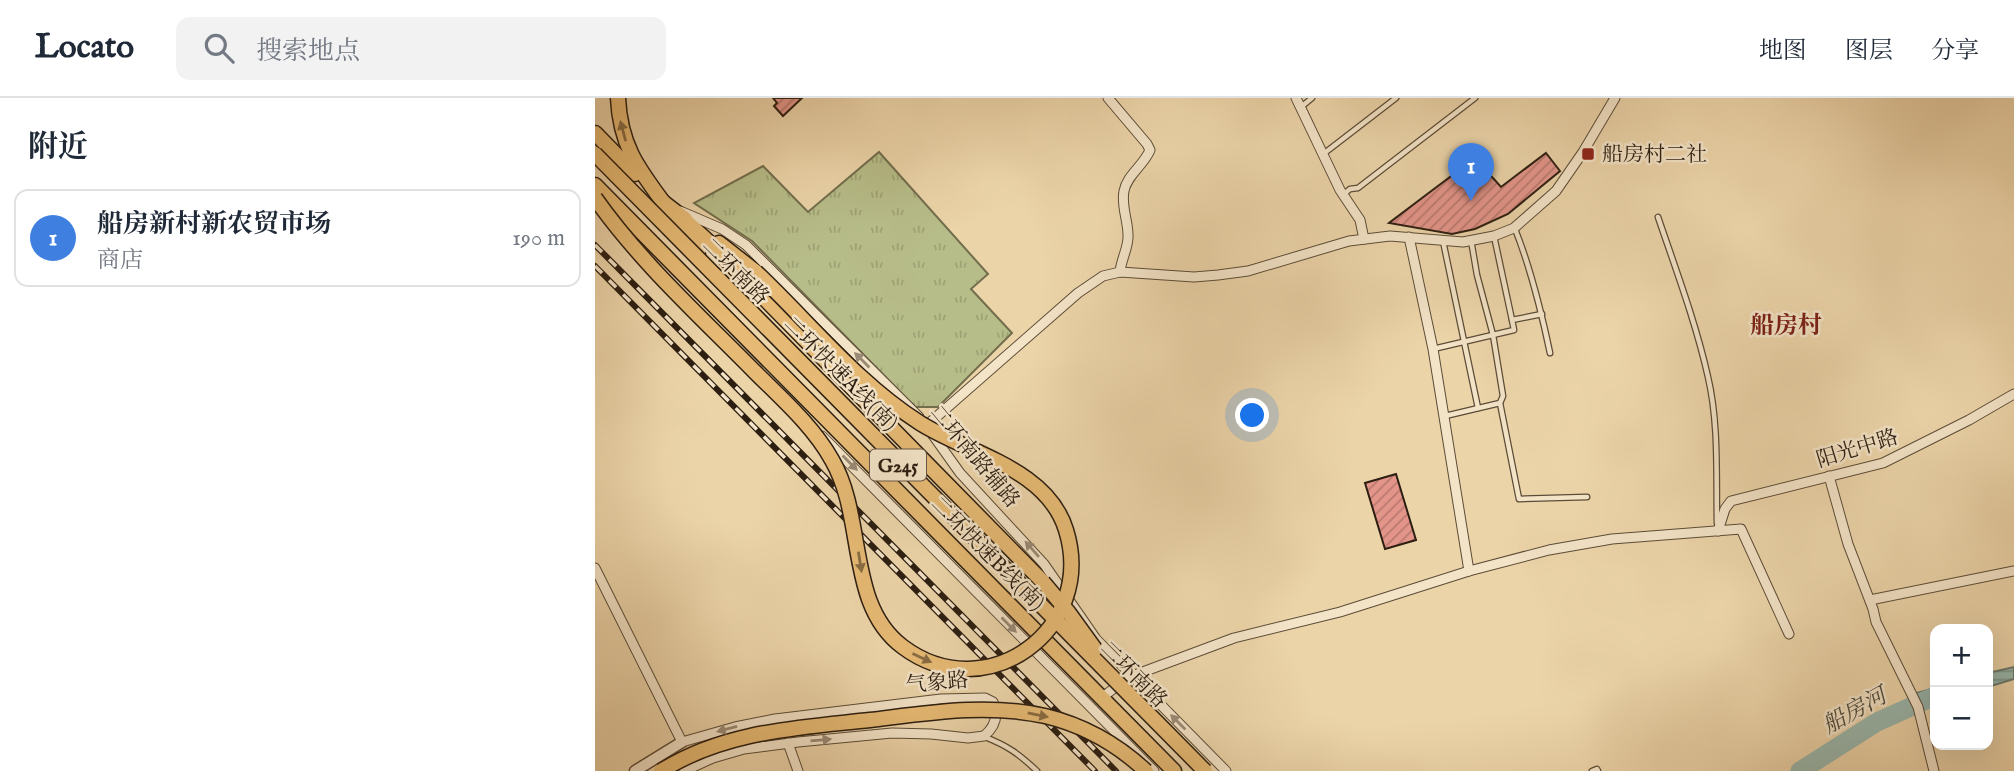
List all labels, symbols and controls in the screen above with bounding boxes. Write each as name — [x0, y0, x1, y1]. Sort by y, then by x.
search box — [176, 17, 666, 80]
text: Locato — [35, 27, 134, 69]
icon: search — [200, 29, 238, 67]
text: 搜索地点 — [256, 35, 360, 68]
text: 地图 — [1759, 36, 1807, 67]
text: 图层 — [1845, 36, 1893, 67]
text: 分享 — [1931, 36, 1979, 67]
one-way arrow — [617, 120, 628, 142]
text: 附近 — [28, 129, 88, 167]
place label: 船房村二社 — [1602, 142, 1707, 169]
pin: 1 — [1448, 143, 1494, 201]
marker: 船房村二社 — [1580, 146, 1596, 162]
text: 船房新村新农贸市场 — [97, 208, 331, 241]
text: 1 — [49, 224, 57, 253]
text: 190 m — [512, 224, 565, 253]
street label: 二环南路 — [696, 233, 774, 311]
text: 商店 — [97, 246, 143, 275]
street label: 二环快速A线(南) — [777, 311, 903, 437]
district label: 船房村 — [1750, 311, 1822, 342]
one-way arrow — [854, 352, 871, 368]
your location — [1235, 398, 1269, 432]
street label: 二环南路辅路 — [923, 400, 1025, 514]
street label: 阳光中路 — [1813, 424, 1902, 475]
road number: G245 — [870, 450, 926, 480]
one-way arrow — [841, 454, 857, 471]
street label: 二环快速B线(南) — [924, 491, 1050, 617]
one-way arrow — [1025, 541, 1040, 558]
one-way arrow — [855, 551, 866, 573]
one-way arrow — [1001, 616, 1017, 633]
map controls — [1930, 624, 1993, 750]
button: + — [1930, 624, 1993, 687]
street label: 二环南路 — [1094, 636, 1172, 714]
one-way arrow — [912, 652, 932, 663]
street label: 气象路 — [905, 667, 970, 700]
water label: 船房河 — [1818, 680, 1895, 741]
button: − — [1930, 687, 1993, 750]
one-way arrow — [1027, 710, 1049, 721]
one-way arrow — [1170, 715, 1187, 731]
one-way arrow — [716, 724, 738, 735]
one-way arrow — [810, 734, 832, 745]

